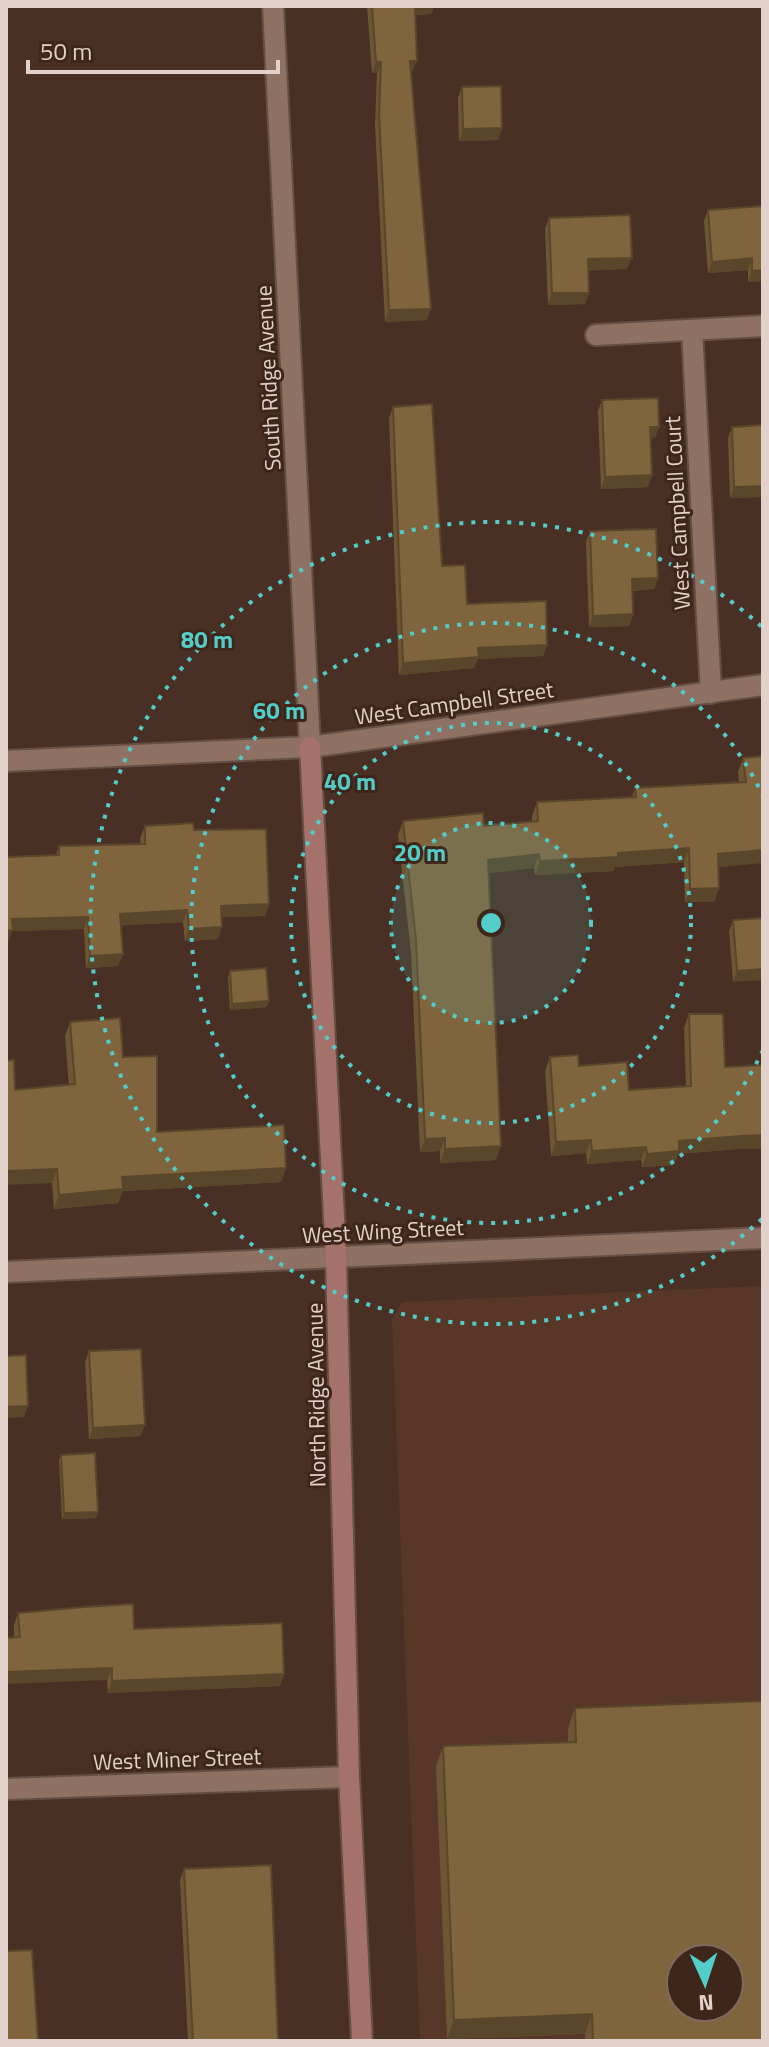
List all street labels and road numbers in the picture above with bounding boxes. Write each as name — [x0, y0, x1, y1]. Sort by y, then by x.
street label: South Ridge Avenue — [246, 284, 290, 472]
street label: West Campbell Court — [655, 415, 699, 611]
street label: West Campbell Street — [352, 672, 556, 734]
street label: West Wing Street — [301, 1210, 465, 1252]
street label: North Ridge Avenue — [297, 1302, 335, 1488]
street label: West Miner Street — [92, 1739, 262, 1779]

